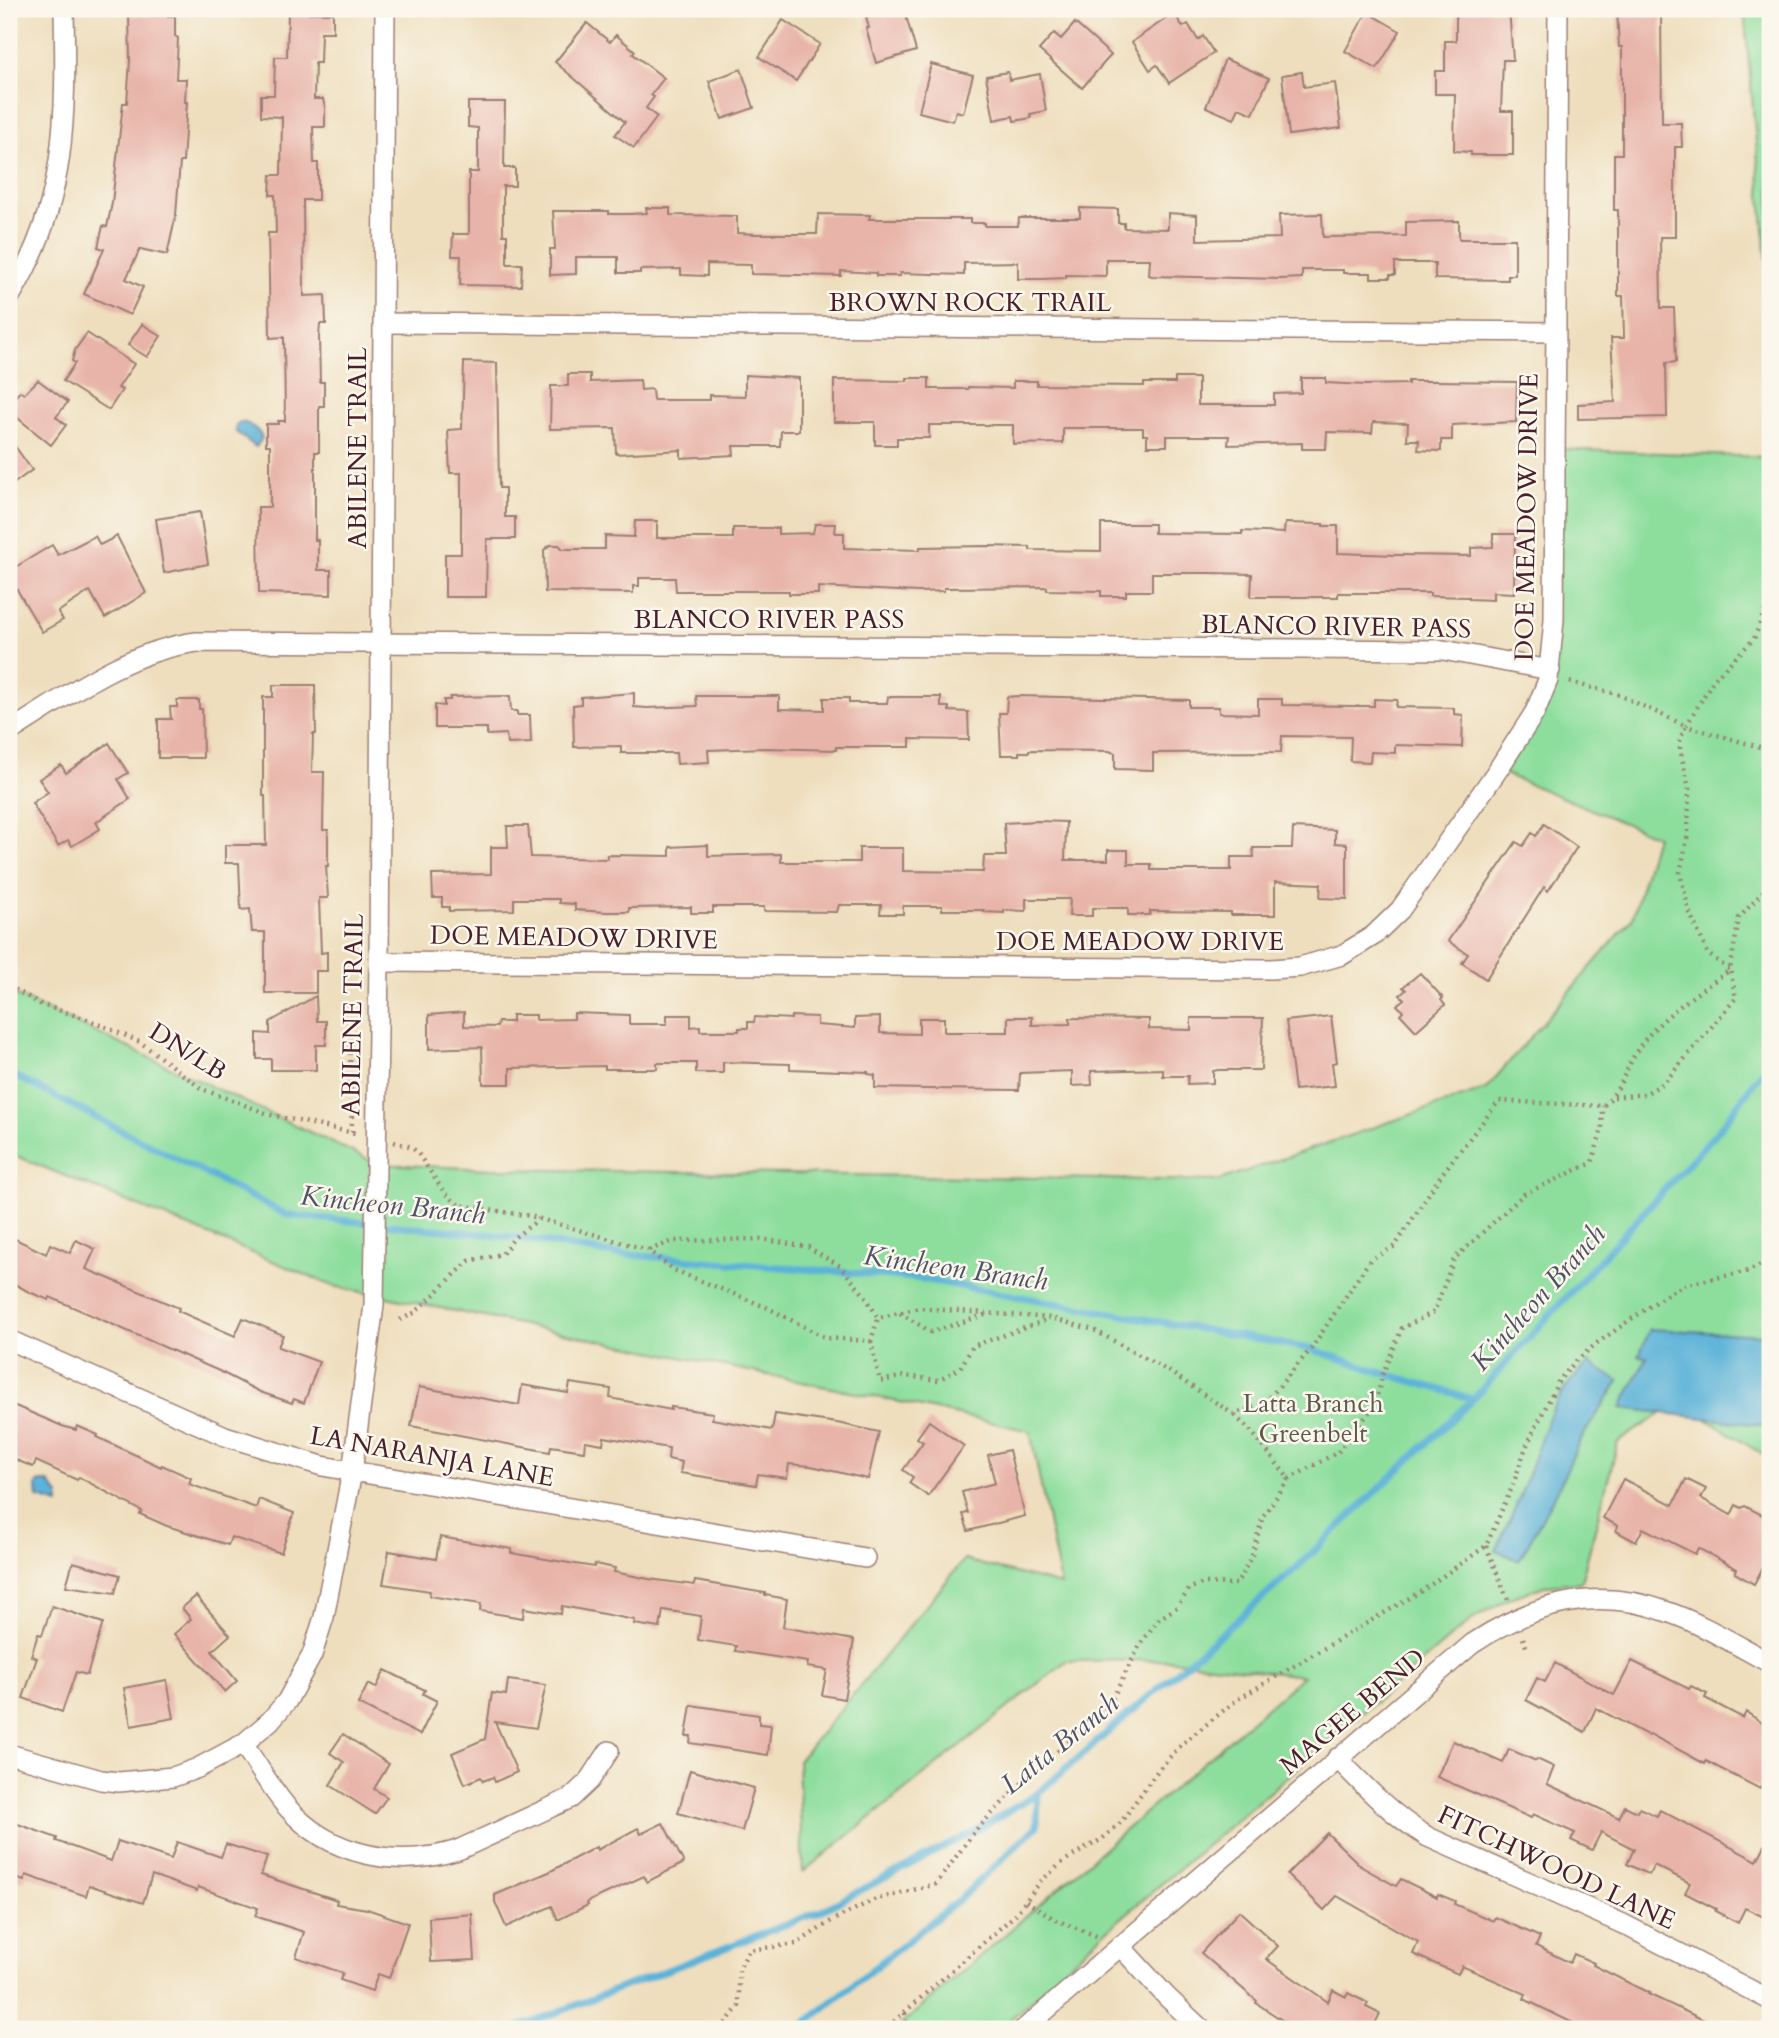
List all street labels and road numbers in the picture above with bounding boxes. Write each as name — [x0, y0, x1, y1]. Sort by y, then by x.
street label: BROWN ROCK TRAIL — [829, 285, 1112, 320]
street label: ABILENE TRAIL — [340, 347, 375, 549]
street label: DOE MEADOW DRIVE — [1506, 373, 1547, 661]
street label: BLANCO RIVER PASS — [634, 602, 904, 637]
street label: BLANCO RIVER PASS — [1201, 607, 1471, 646]
street label: ABILENE TRAIL — [333, 913, 372, 1116]
street label: DOE MEADOW DRIVE — [430, 917, 718, 958]
street label: DOE MEADOW DRIVE — [996, 924, 1284, 959]
street label: DN/LB — [142, 1014, 233, 1089]
street label: LA NARANJA LANE — [307, 1418, 557, 1495]
street label: MAGEE BEND — [1272, 1640, 1432, 1783]
street label: FITCHWOOD LANE — [1432, 1797, 1681, 1938]

